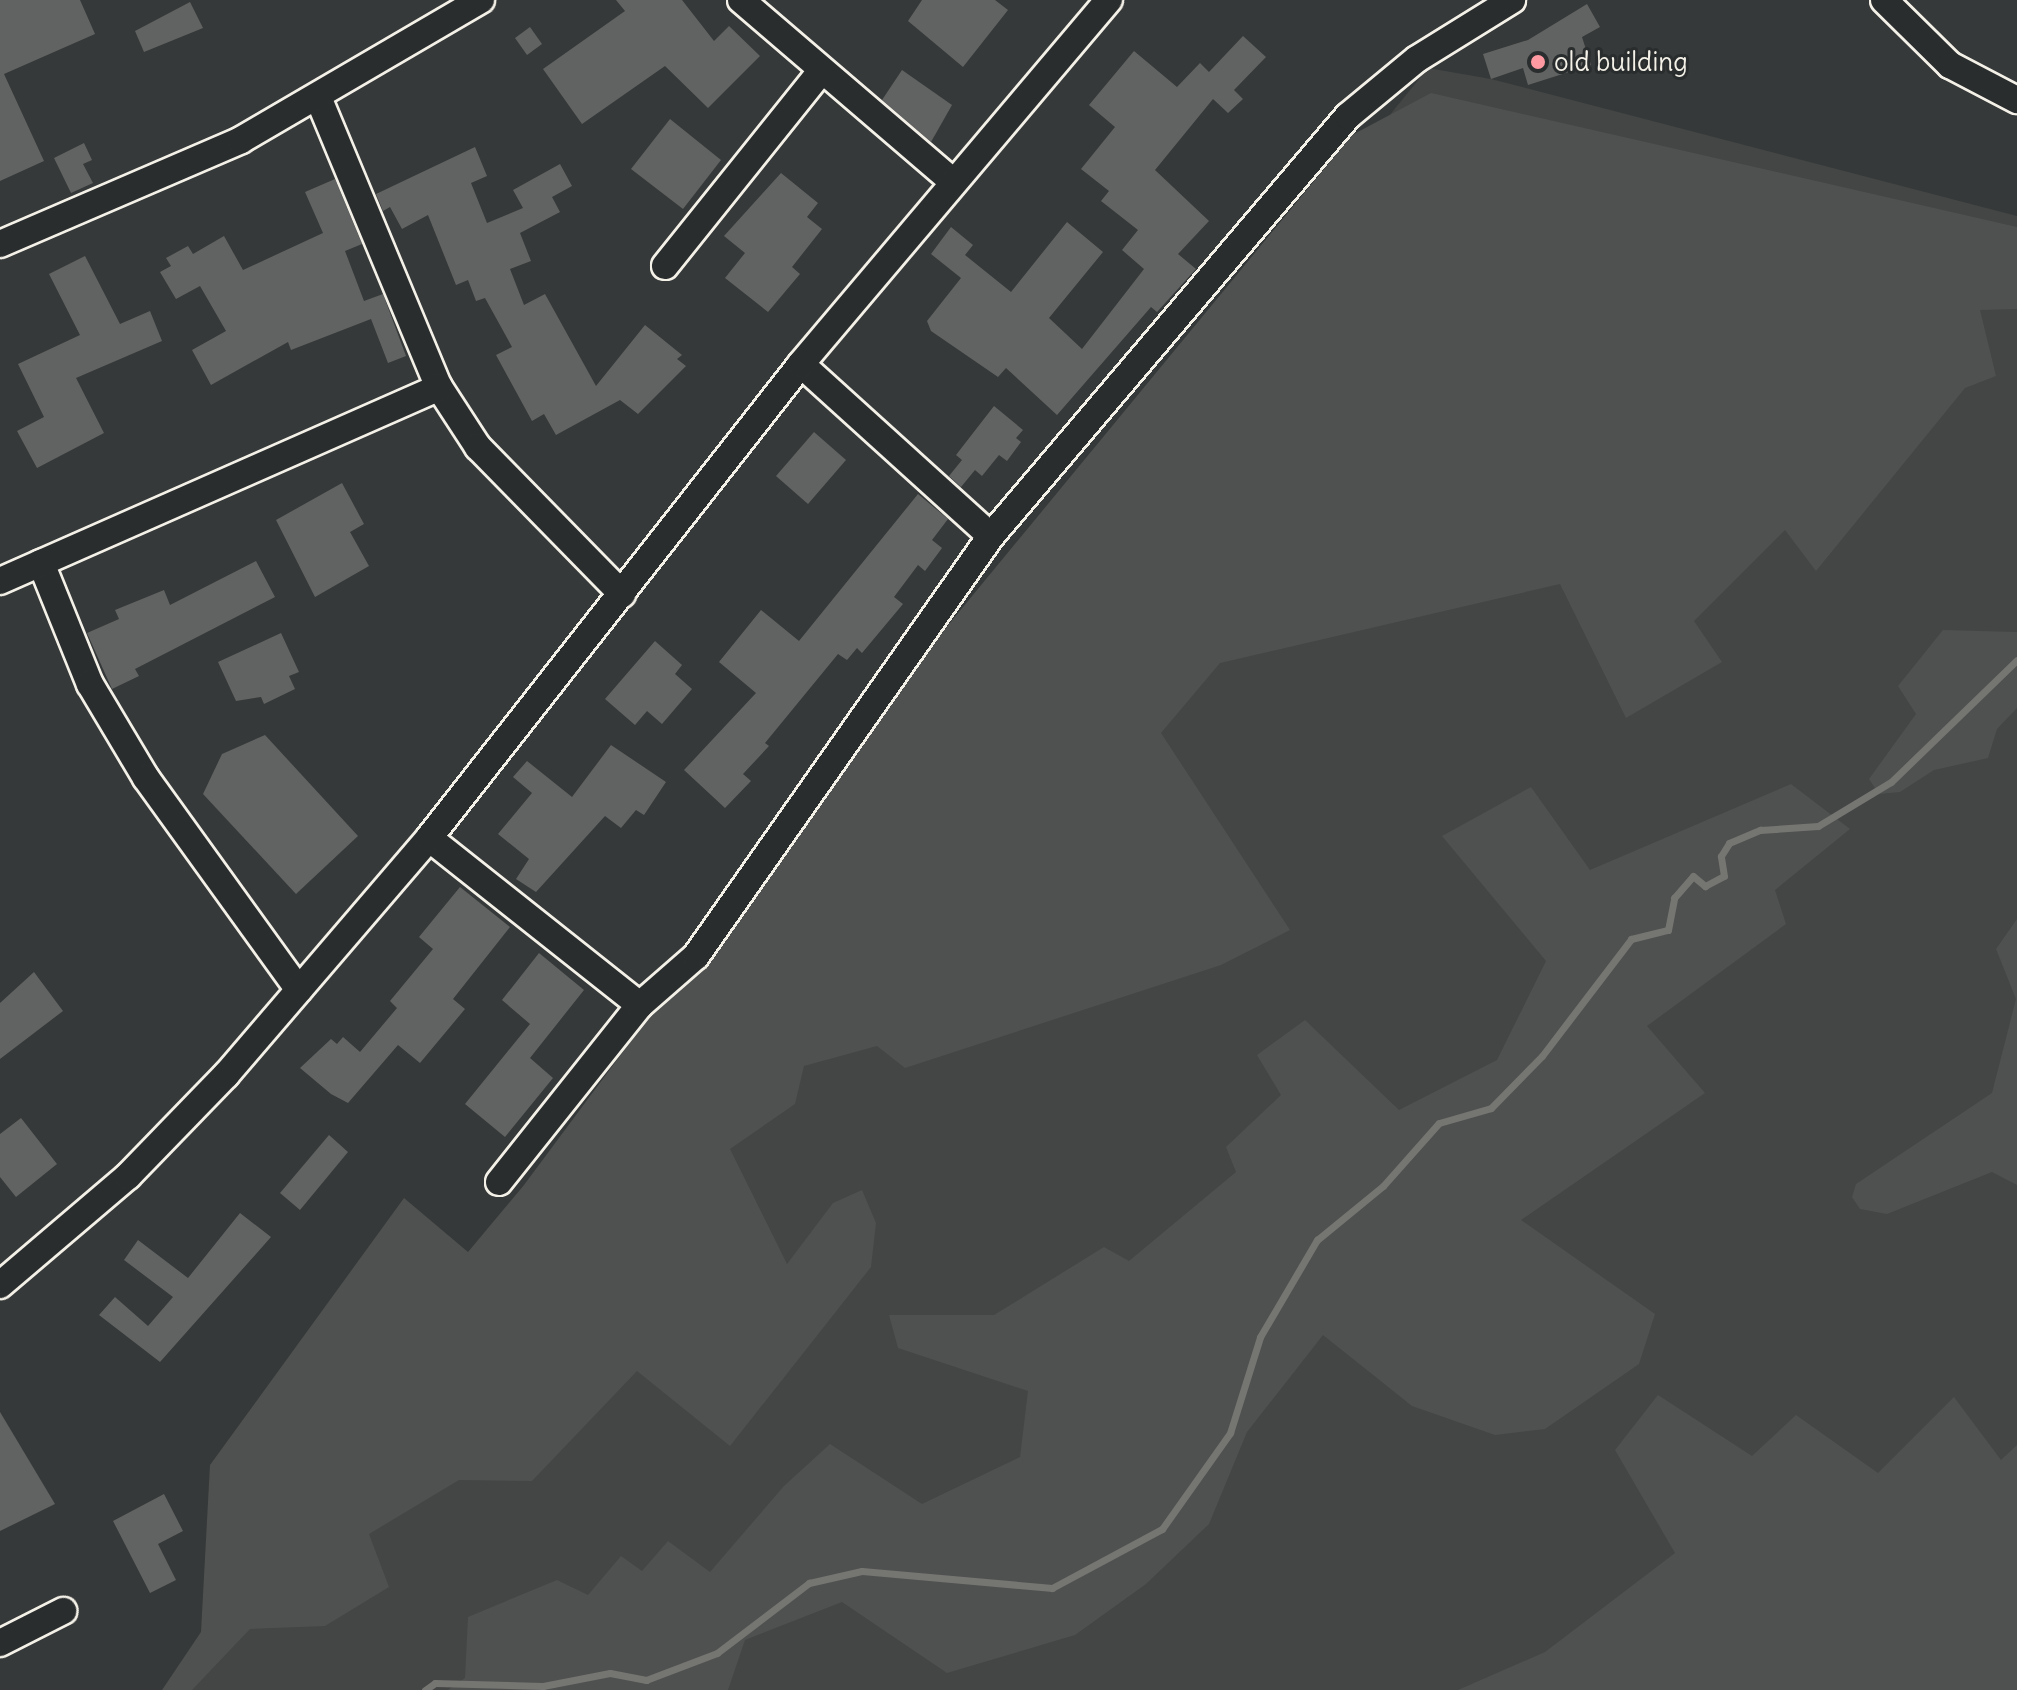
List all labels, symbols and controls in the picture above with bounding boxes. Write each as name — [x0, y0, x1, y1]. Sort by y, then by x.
place label: old building — [1554, 46, 1688, 78]
marker: old building — [1529, 53, 1547, 71]

